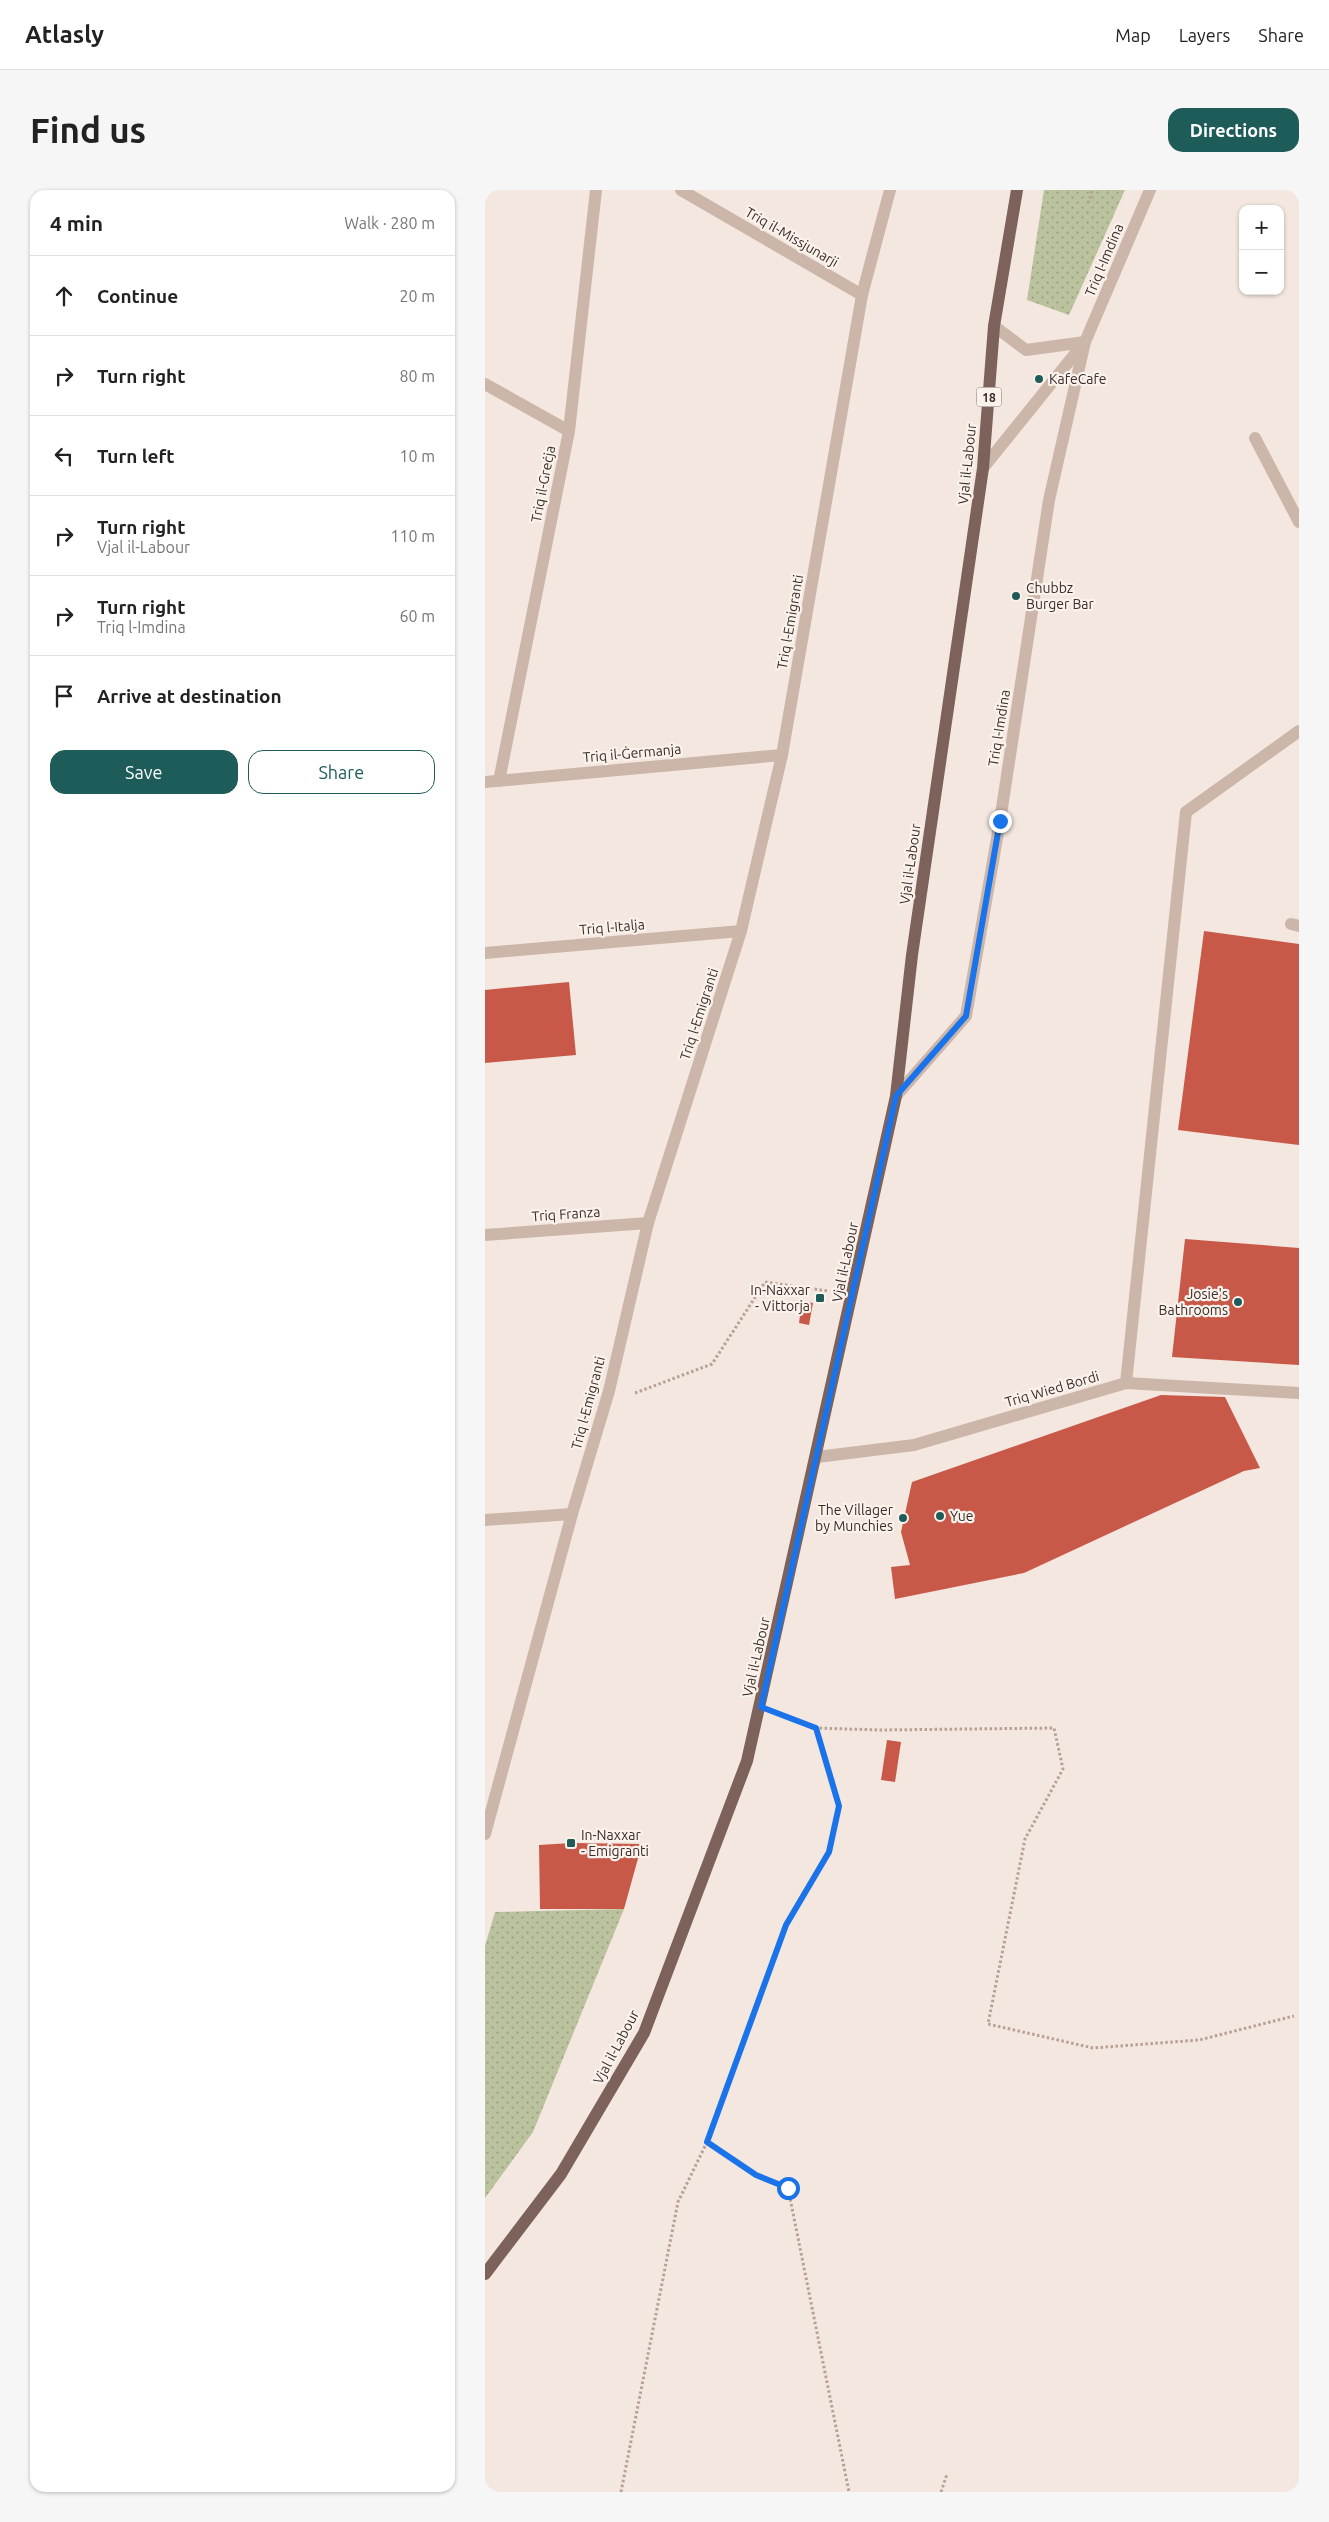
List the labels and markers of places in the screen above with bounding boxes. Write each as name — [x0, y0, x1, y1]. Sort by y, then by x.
place label: KafeCafe — [1049, 371, 1107, 387]
marker: KafeCafe — [1033, 373, 1045, 385]
place label: Chubbz Burger Bar — [1026, 580, 1095, 612]
marker: Chubbz Burger Bar — [1010, 590, 1022, 602]
place label: In-Naxxar - Vittorja — [750, 1282, 811, 1314]
place label: Josie's Bathrooms — [1159, 1286, 1228, 1318]
marker: In-Naxxar - Vittorja — [814, 1292, 826, 1304]
marker: Josie's Bathrooms — [1232, 1296, 1244, 1308]
place label: The Villager by Munchies — [815, 1502, 894, 1534]
place label: Yue — [950, 1508, 974, 1524]
marker: Yue — [934, 1510, 946, 1522]
marker: The Villager by Munchies — [897, 1512, 909, 1524]
place label: In-Naxxar - Emigranti — [581, 1827, 649, 1859]
marker: In-Naxxar - Emigranti — [565, 1837, 577, 1849]

